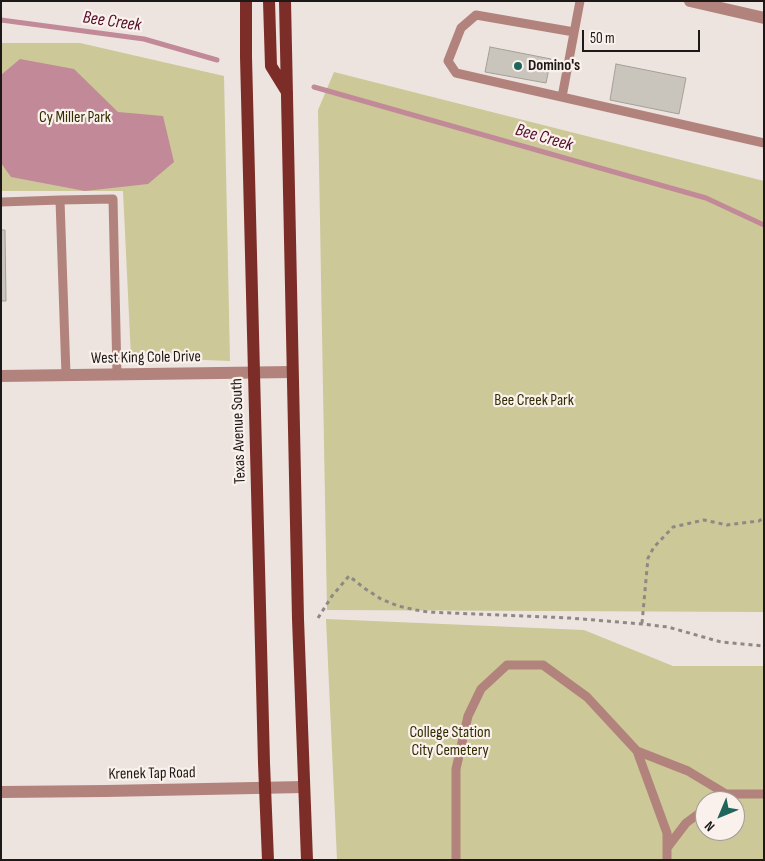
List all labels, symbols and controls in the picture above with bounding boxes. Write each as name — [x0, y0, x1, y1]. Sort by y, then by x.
water label: Bee Creek — [81, 7, 143, 37]
scale bar — [585, 20, 702, 52]
text: 50 m — [590, 29, 615, 48]
place label: Domino's — [528, 56, 580, 76]
marker: Domino's — [512, 60, 524, 72]
park label: Cy Miller Park — [39, 108, 111, 128]
water label: Bee Creek — [513, 120, 575, 156]
street label: West King Cole Drive — [91, 347, 201, 369]
street label: Texas Avenue South — [228, 378, 250, 484]
park label: Bee Creek Park — [494, 391, 574, 411]
park label: College Station City Cemetery — [409, 723, 491, 761]
street label: Krenek Tap Road — [108, 764, 196, 784]
north arrow — [695, 791, 745, 841]
text: N — [701, 818, 718, 835]

